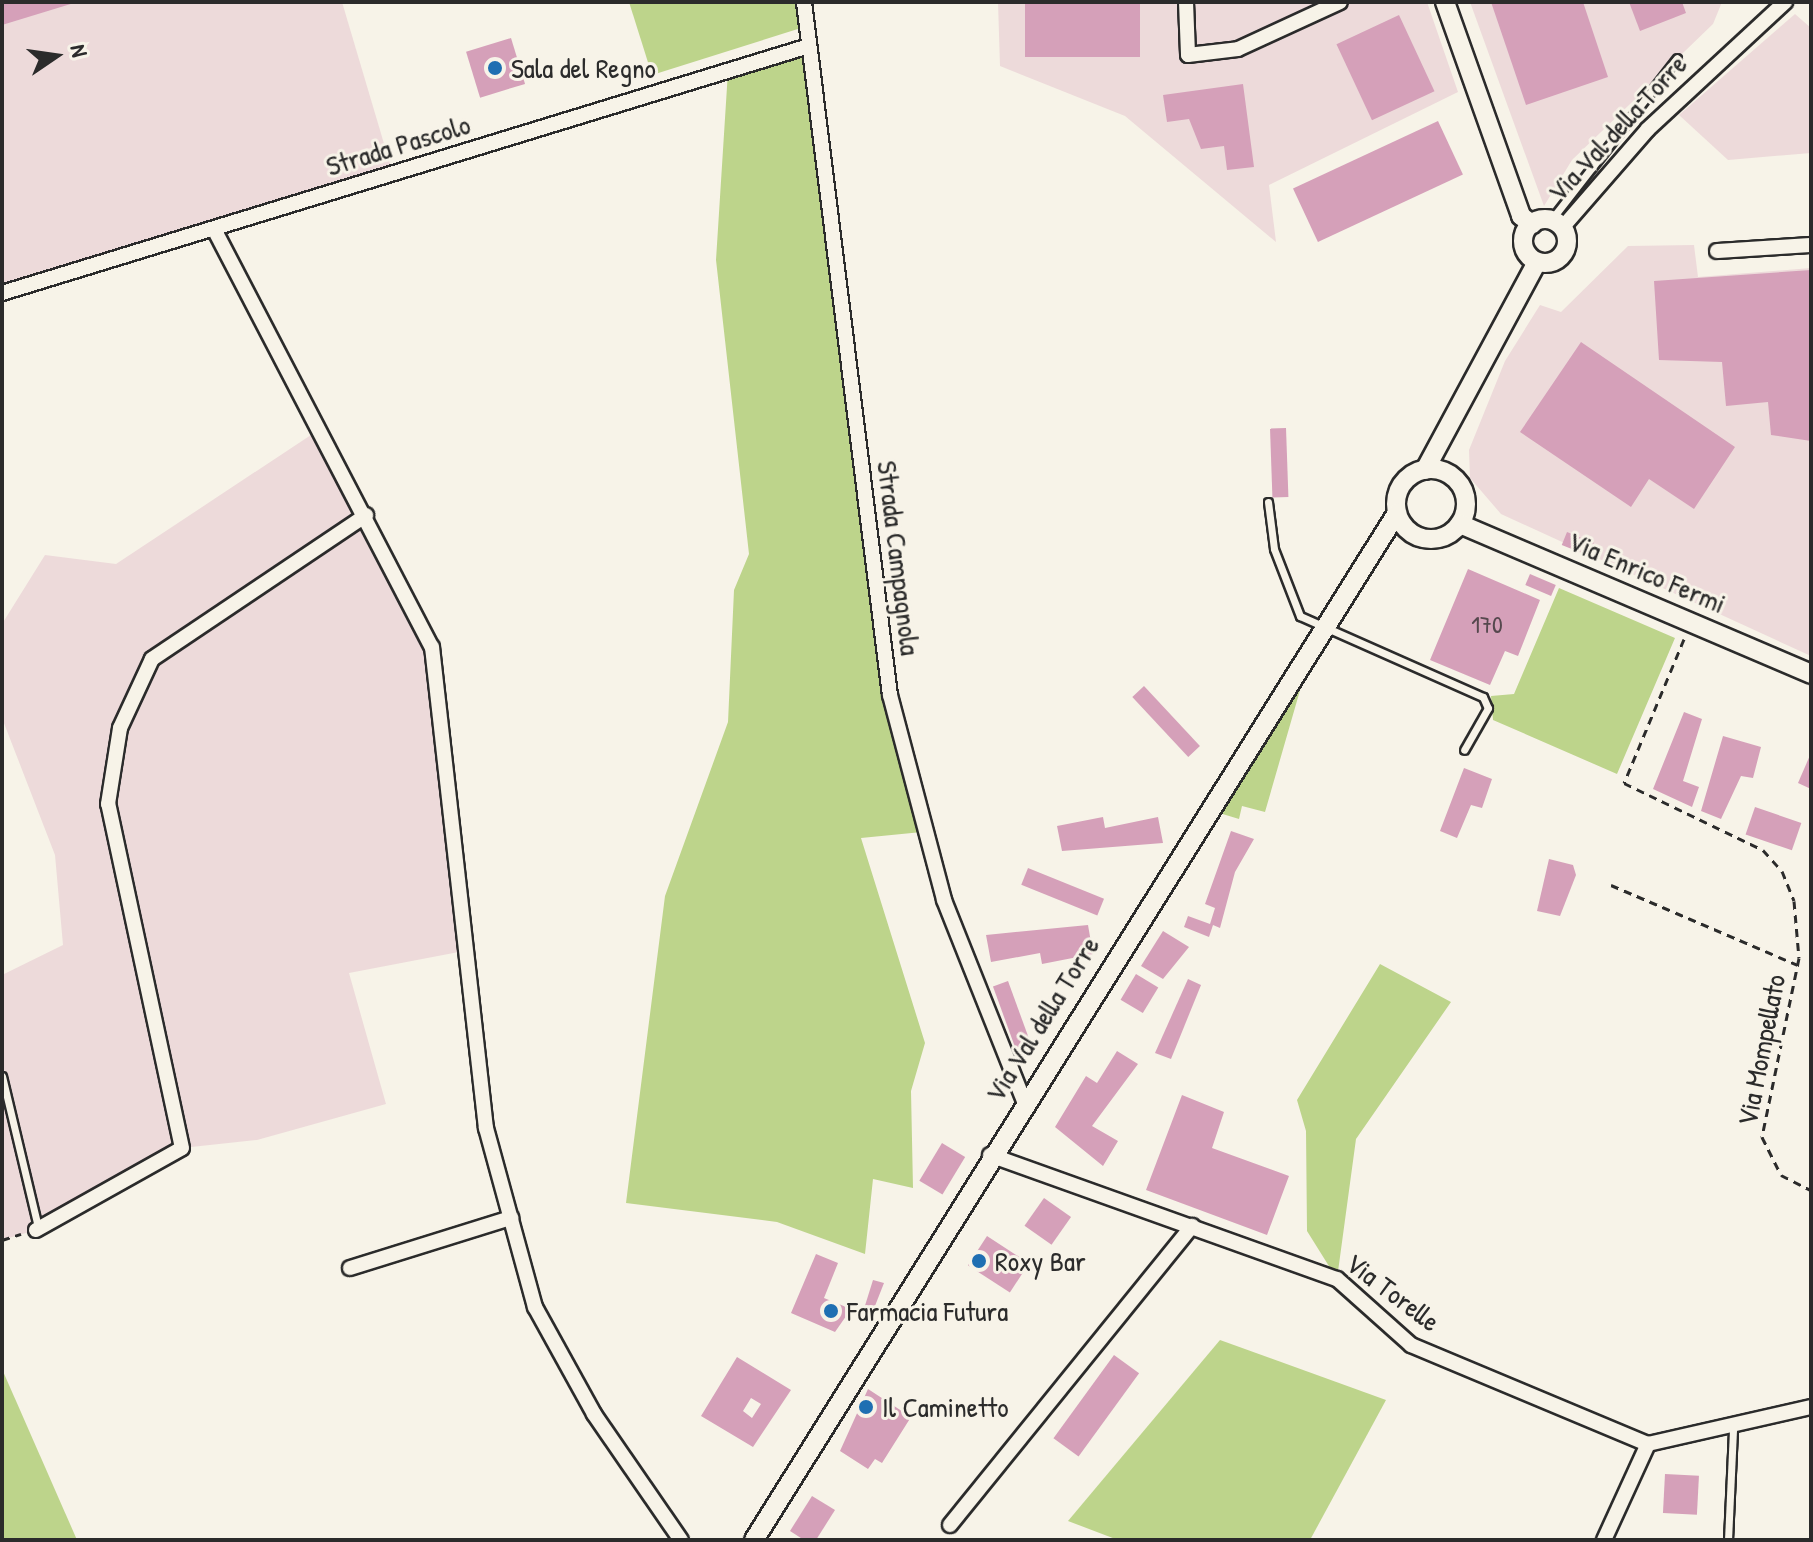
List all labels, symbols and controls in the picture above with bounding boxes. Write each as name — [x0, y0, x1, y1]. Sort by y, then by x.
north arrow — [16, 16, 96, 96]
text: N — [63, 42, 95, 60]
street label: Via Val della Torre — [1540, 48, 1694, 208]
place label: Sala del Regno — [511, 51, 656, 85]
marker: Sala del Regno — [486, 59, 504, 77]
street label: Strada Pascolo — [322, 107, 474, 183]
street label: Strada Campagnola — [870, 459, 928, 657]
street label: Via Enrico Fermi — [1563, 524, 1731, 620]
house number: 170 — [1471, 611, 1503, 639]
street label: Via Val della Torre — [978, 930, 1106, 1108]
street label: Via Mompellato — [1730, 971, 1792, 1129]
place label: Roxy Bar — [995, 1244, 1086, 1278]
street label: Via Torelle — [1339, 1246, 1447, 1338]
marker: Roxy Bar — [970, 1252, 988, 1270]
place label: Farmacia Futura — [847, 1294, 1008, 1328]
marker: Farmacia Futura — [822, 1302, 840, 1320]
place label: Il Caminetto — [882, 1390, 1008, 1424]
marker: Il Caminetto — [857, 1398, 875, 1416]

